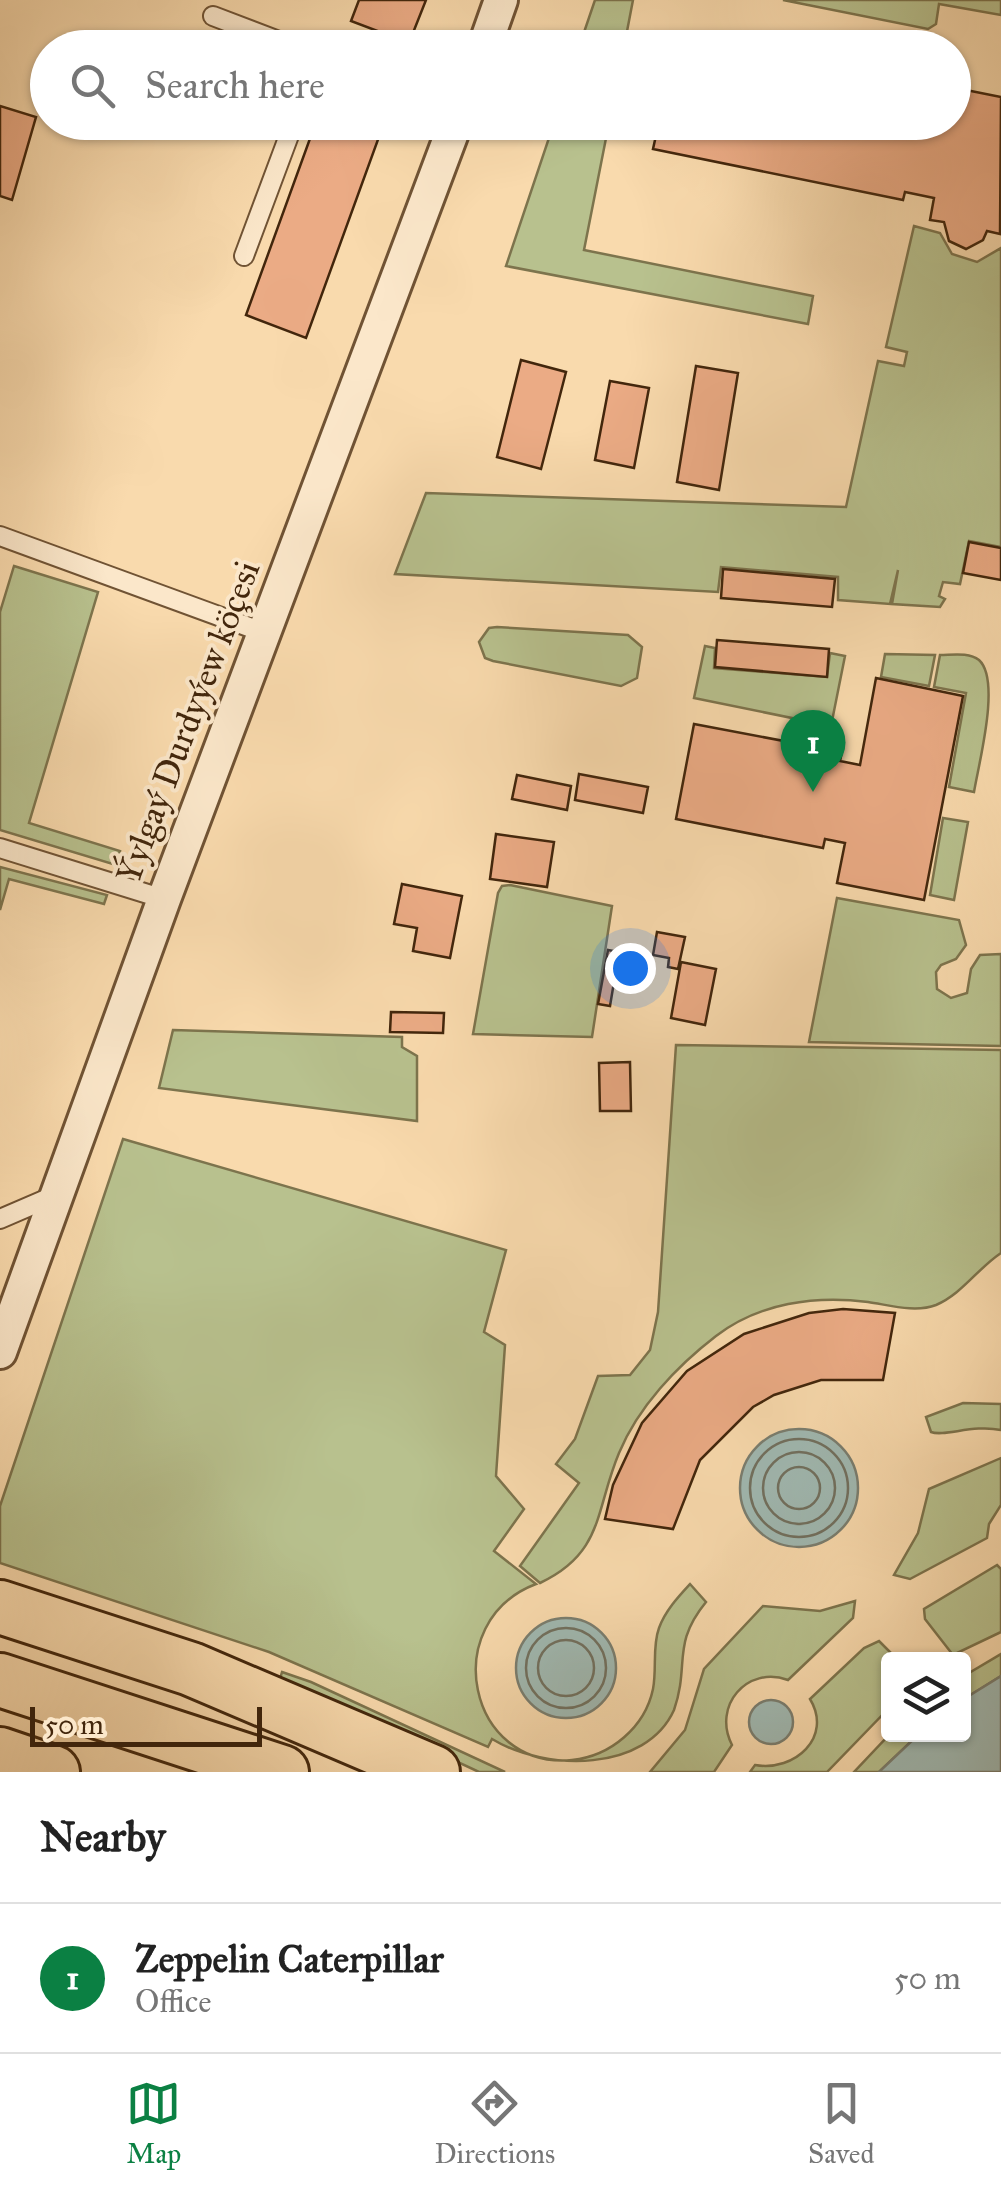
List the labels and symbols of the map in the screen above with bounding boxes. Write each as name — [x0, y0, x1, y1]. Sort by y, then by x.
street label: Ýylgaý Durdyýew köçesi — [105, 554, 270, 889]
pin: 1 — [780, 710, 846, 792]
your location — [605, 943, 656, 994]
scale bar — [30, 1702, 262, 1746]

